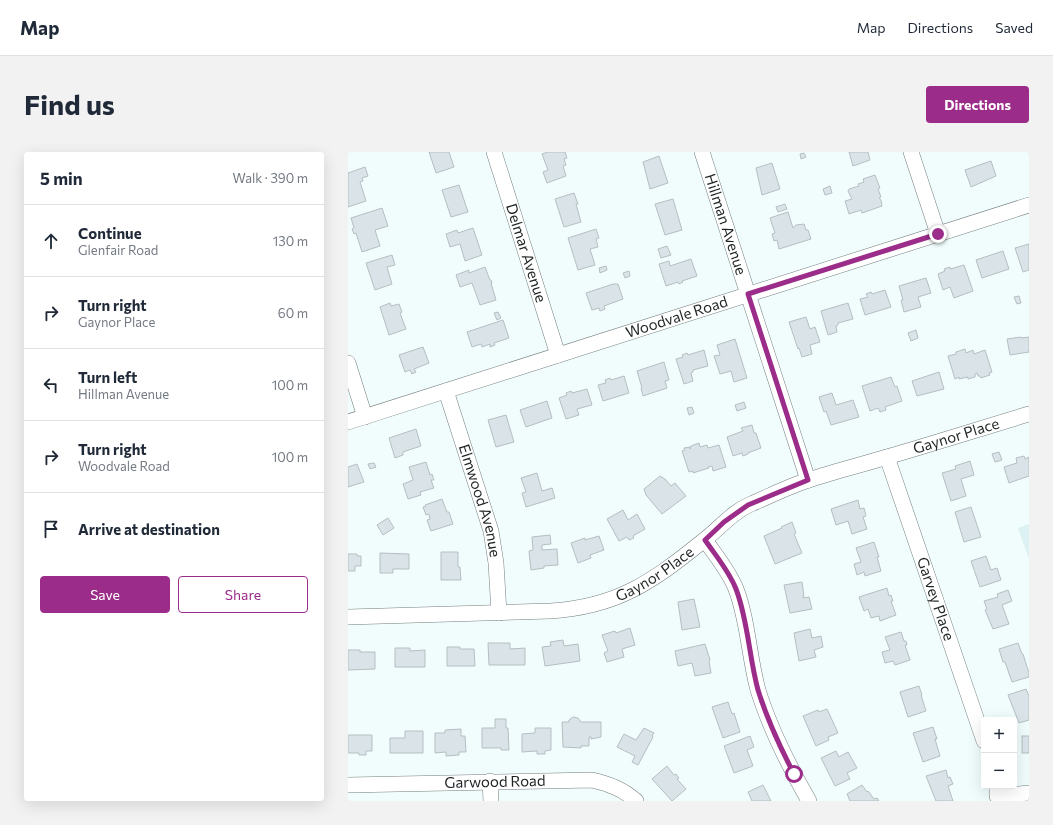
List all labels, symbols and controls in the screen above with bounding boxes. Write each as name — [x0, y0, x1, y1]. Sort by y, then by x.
text: Map — [20, 16, 59, 39]
text: Map — [857, 19, 886, 36]
text: Directions — [908, 19, 973, 36]
text: Saved — [995, 19, 1033, 36]
button: Directions — [926, 86, 1029, 123]
text: Find us — [24, 87, 115, 121]
text: 5 min — [40, 168, 83, 189]
text: Walk · 390 m — [233, 170, 308, 186]
street label: Hillman Avenue — [702, 171, 751, 277]
street label: Delmar Avenue — [503, 201, 551, 305]
text: Continue — [78, 224, 142, 242]
route end — [929, 225, 947, 243]
icon: ahead — [40, 230, 62, 252]
text: 130 m — [273, 233, 308, 249]
text: Glenfair Road — [78, 242, 158, 258]
street label: Woodvale Road — [623, 292, 730, 341]
text: Turn right — [78, 296, 147, 314]
icon: right — [40, 302, 62, 324]
text: 60 m — [278, 305, 308, 321]
text: Gaynor Place — [78, 314, 155, 330]
text: Turn left — [78, 368, 137, 386]
icon: left — [40, 374, 62, 396]
text: 100 m — [272, 377, 308, 393]
text: Hillman Avenue — [78, 386, 169, 402]
street label: Gaynor Place — [911, 413, 1001, 457]
text: Turn right — [78, 440, 147, 458]
street label: Elmwood Avenue — [456, 442, 505, 558]
icon: right — [40, 446, 62, 468]
text: 100 m — [272, 449, 308, 465]
text: Woodvale Road — [78, 458, 170, 474]
icon: arrive — [40, 518, 62, 540]
text: Arrive at destination — [78, 520, 220, 538]
street label: Gaynor Place — [613, 542, 697, 604]
street label: Garvey Place — [914, 554, 959, 643]
button: Save — [40, 576, 170, 613]
button: Share — [178, 576, 308, 613]
map controls — [981, 717, 1017, 789]
button: + — [981, 717, 1017, 753]
button: − — [981, 753, 1017, 789]
route start — [785, 765, 803, 783]
street label: Garwood Road — [444, 771, 546, 791]

